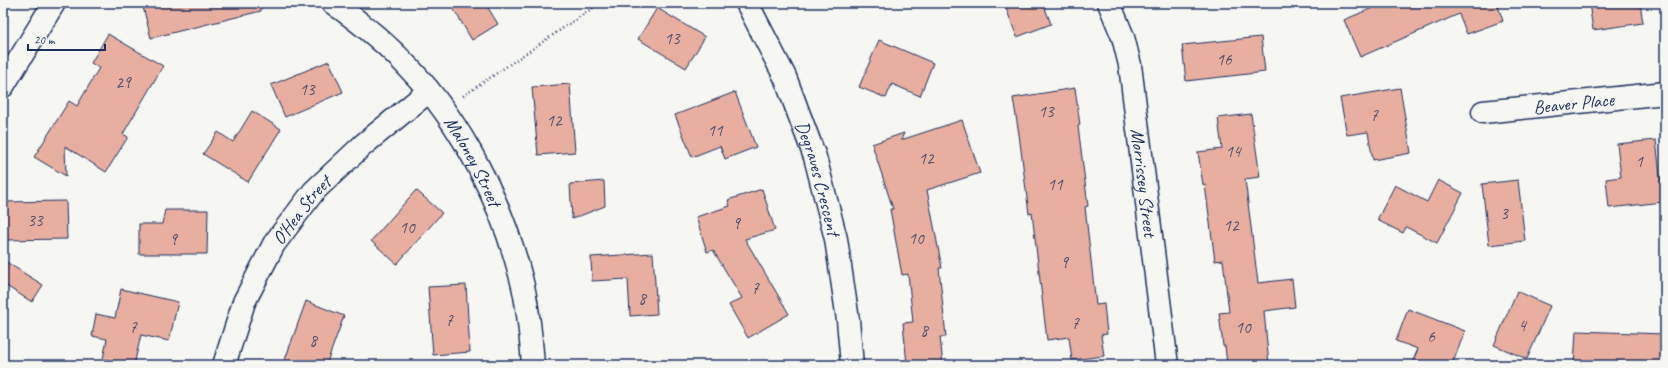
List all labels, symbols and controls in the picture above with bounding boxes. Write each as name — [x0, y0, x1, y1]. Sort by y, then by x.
scale bar — [28, 26, 105, 52]
house number: 13 — [664, 28, 681, 49]
text: 20 m — [34, 32, 56, 48]
house number: 16 — [1216, 49, 1233, 70]
house number: 29 — [115, 72, 132, 93]
house number: 13 — [299, 79, 316, 100]
street label: Beaver Place — [1532, 87, 1617, 120]
house number: 13 — [1038, 101, 1055, 122]
house number: 7 — [1370, 105, 1379, 126]
house number: 12 — [546, 110, 563, 131]
street label: Maloney Street — [438, 112, 508, 213]
street label: Degraves Crescent — [790, 118, 846, 241]
house number: 11 — [707, 120, 724, 141]
street label: Morrissey Street — [1125, 127, 1162, 240]
house number: 14 — [1225, 141, 1243, 162]
house number: 12 — [918, 148, 935, 169]
house number: 1 — [1635, 151, 1644, 172]
street label: O'Hea Street — [267, 169, 338, 250]
house number: 11 — [1047, 174, 1064, 195]
house number: 3 — [1500, 203, 1509, 224]
house number: 33 — [27, 210, 44, 231]
house number: 9 — [732, 213, 741, 234]
house number: 12 — [1223, 215, 1240, 236]
house number: 10 — [399, 217, 416, 238]
house number: 10 — [908, 228, 925, 249]
house number: 9 — [169, 229, 178, 250]
house number: 9 — [1060, 252, 1069, 273]
house number: 7 — [751, 278, 760, 299]
house number: 8 — [638, 288, 648, 309]
house number: 7 — [445, 310, 454, 331]
house number: 7 — [1071, 313, 1080, 334]
house number: 4 — [1518, 315, 1528, 336]
house number: 7 — [129, 317, 138, 338]
house number: 10 — [1235, 317, 1252, 338]
house number: 8 — [920, 320, 930, 341]
house number: 6 — [1427, 326, 1436, 347]
house number: 8 — [309, 330, 319, 351]

